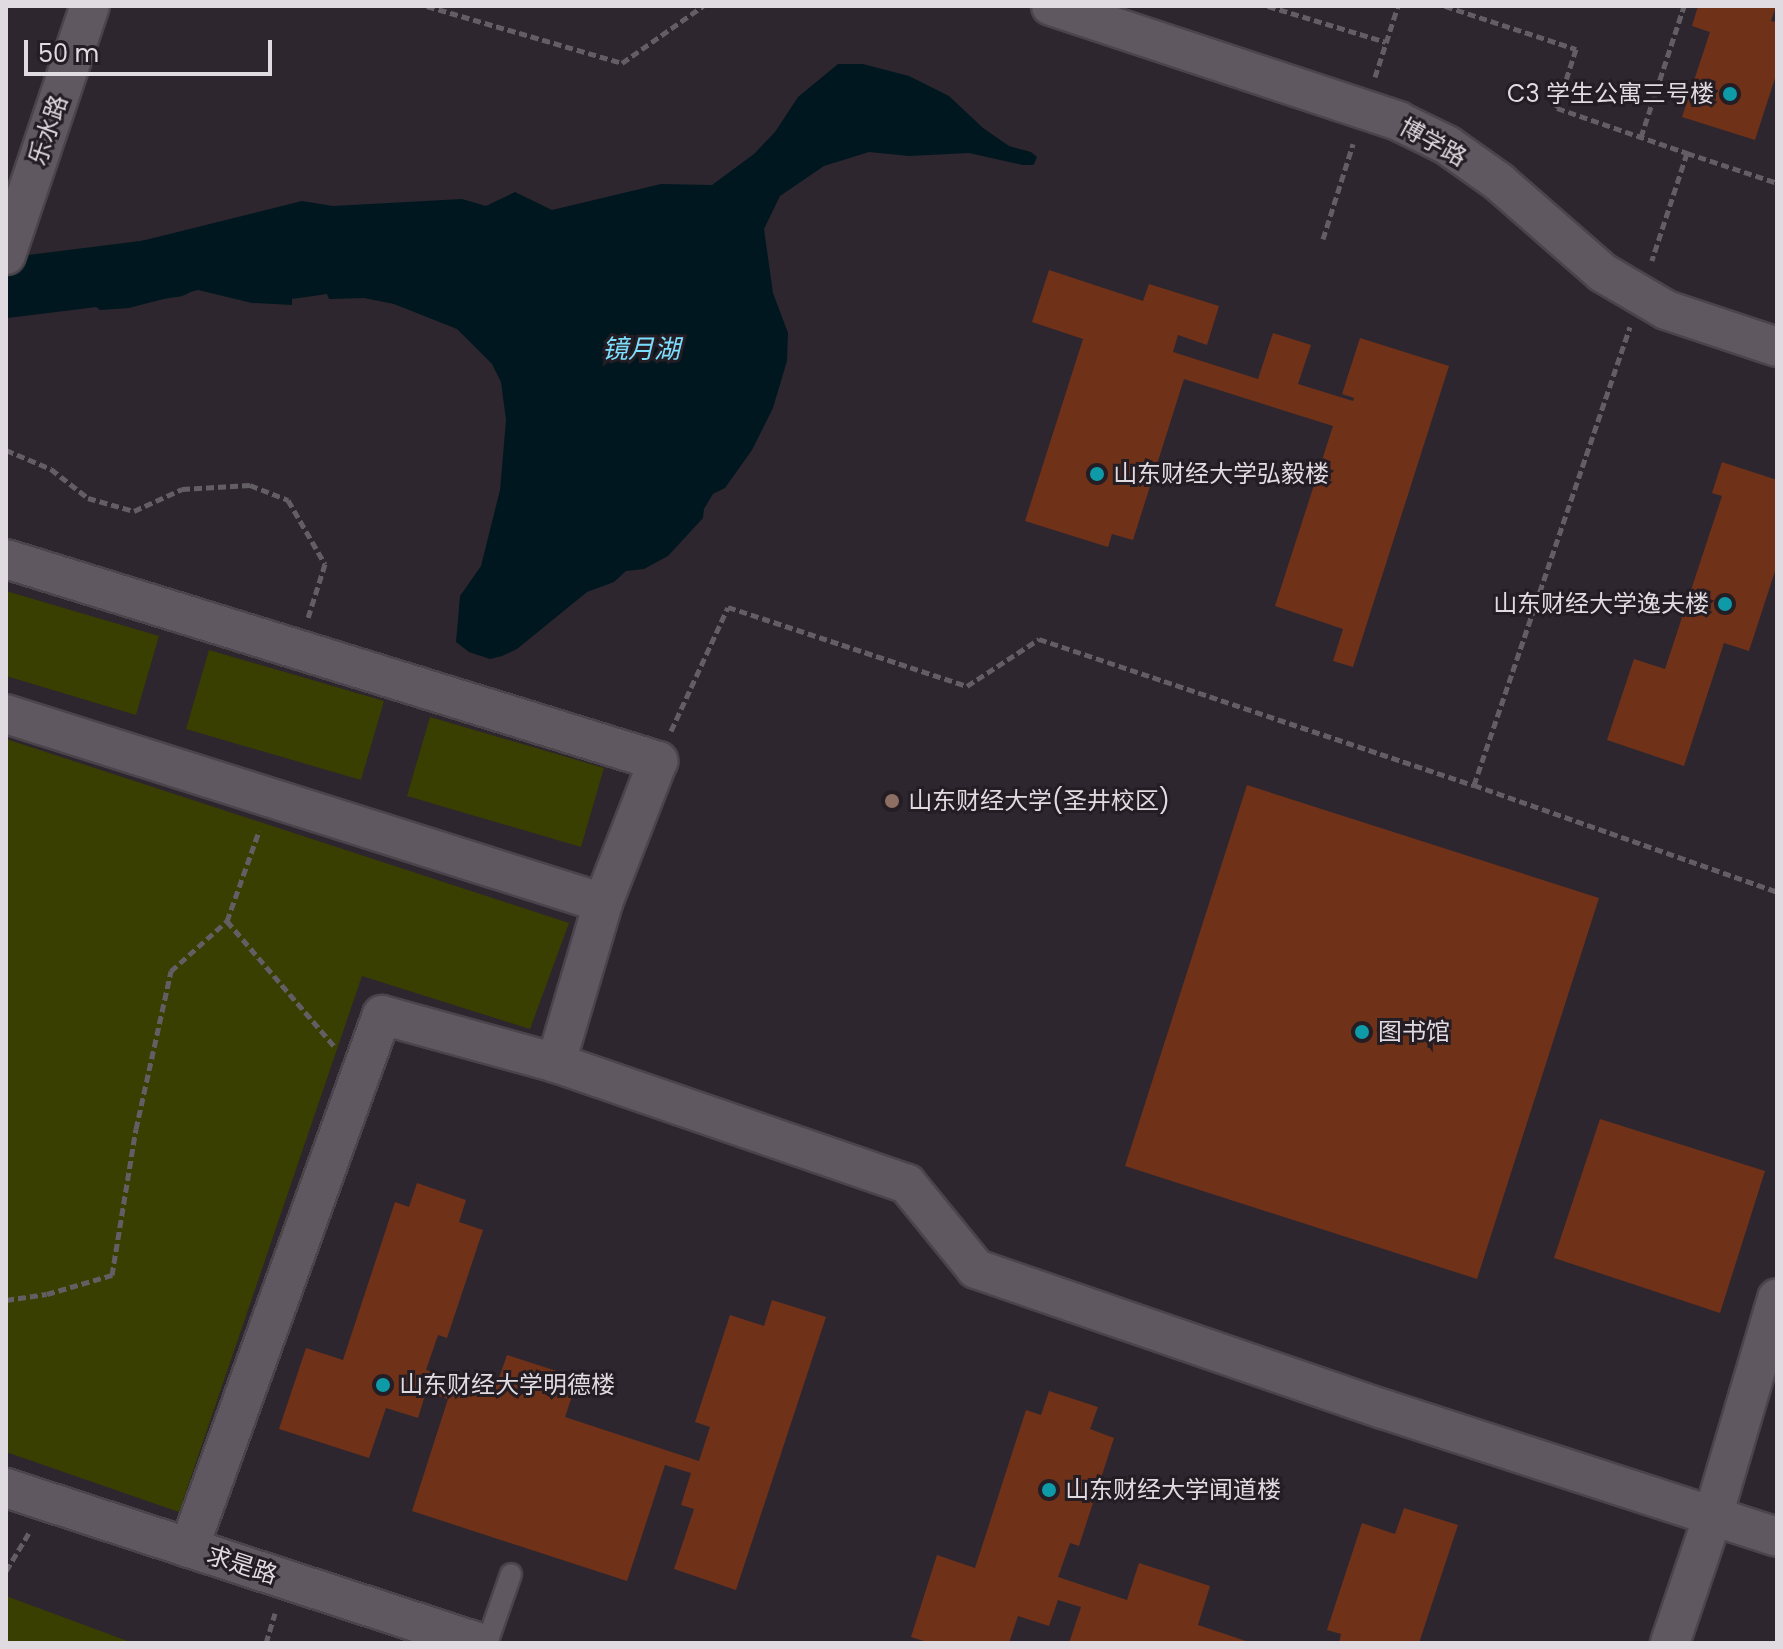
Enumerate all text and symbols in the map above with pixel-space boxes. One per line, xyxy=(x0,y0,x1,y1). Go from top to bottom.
scale bar xyxy=(28,24,276,74)
text: 50 m xyxy=(38,37,99,70)
place label: C3 学生公寓三号楼 xyxy=(1507,80,1714,108)
marker: C3 学生公寓三号楼 xyxy=(1721,85,1739,103)
street label: 乐水路 xyxy=(23,91,73,169)
street label: 博学路 xyxy=(1395,112,1471,172)
water label: 镜月湖 xyxy=(602,334,680,366)
place label: 山东财经大学弘毅楼 xyxy=(1113,460,1329,488)
marker: 山东财经大学弘毅楼 xyxy=(1088,465,1106,483)
place label: 山东财经大学逸夫楼 xyxy=(1493,590,1709,618)
marker: 山东财经大学逸夫楼 xyxy=(1716,595,1734,613)
place label: 山东财经大学(圣井校区) xyxy=(908,787,1170,815)
marker: 山东财经大学(圣井校区) xyxy=(883,792,901,810)
place label: 图书馆 xyxy=(1378,1018,1450,1046)
marker: 图书馆 xyxy=(1353,1023,1371,1041)
place label: 山东财经大学明德楼 xyxy=(399,1371,615,1399)
marker: 山东财经大学明德楼 xyxy=(374,1376,392,1394)
place label: 山东财经大学闻道楼 xyxy=(1065,1476,1281,1504)
marker: 山东财经大学闻道楼 xyxy=(1040,1481,1058,1499)
street label: 求是路 xyxy=(203,1540,281,1590)

